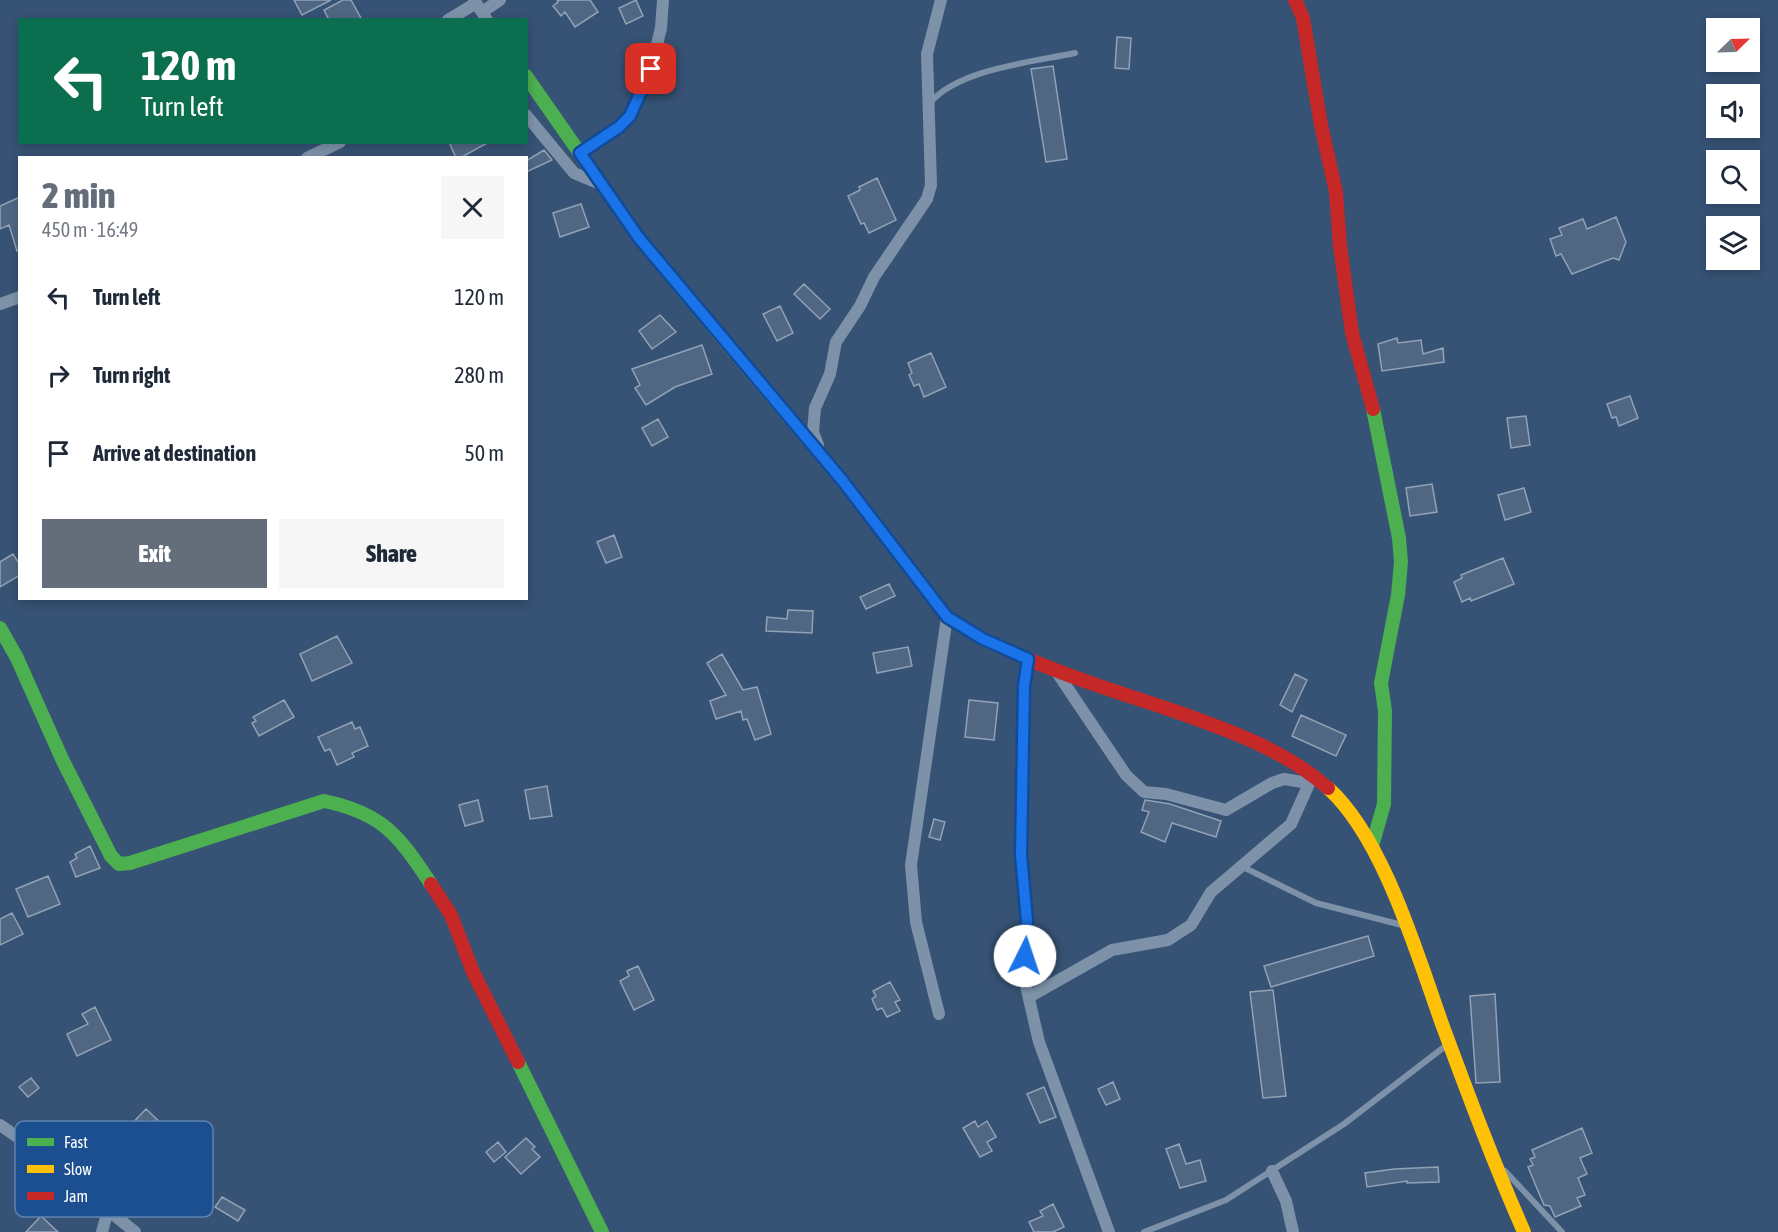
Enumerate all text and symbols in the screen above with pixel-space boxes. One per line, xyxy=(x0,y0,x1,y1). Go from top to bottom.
north arrow xyxy=(1706,18,1760,72)
map controls xyxy=(1706,18,1760,270)
text: 120 m xyxy=(141,41,236,89)
icon: left xyxy=(42,42,120,120)
pin xyxy=(625,43,676,94)
icon: arrive xyxy=(634,52,667,85)
button: sound xyxy=(1706,84,1760,138)
text: Turn left xyxy=(141,91,224,122)
button: search xyxy=(1706,150,1760,204)
text: 2 min xyxy=(42,174,116,216)
button: close xyxy=(441,176,504,239)
button: layers xyxy=(1706,216,1760,270)
text: 450 m · 16:49 xyxy=(42,218,138,241)
icon: left xyxy=(42,281,75,314)
text: Turn left xyxy=(93,284,160,310)
text: 120 m xyxy=(454,284,504,310)
icon: right xyxy=(42,359,75,392)
text: Turn right xyxy=(93,362,170,388)
text: 280 m xyxy=(454,362,504,388)
icon: arrive xyxy=(42,437,75,470)
text: Arrive at destination xyxy=(93,440,256,466)
text: 50 m xyxy=(464,440,504,466)
button: Exit xyxy=(42,519,267,588)
button: Share xyxy=(279,519,504,588)
position arrow xyxy=(993,924,1057,988)
legend xyxy=(15,1121,213,1217)
text: Fast xyxy=(64,1133,88,1151)
text: Slow xyxy=(64,1160,92,1178)
text: Jam xyxy=(64,1187,88,1205)

